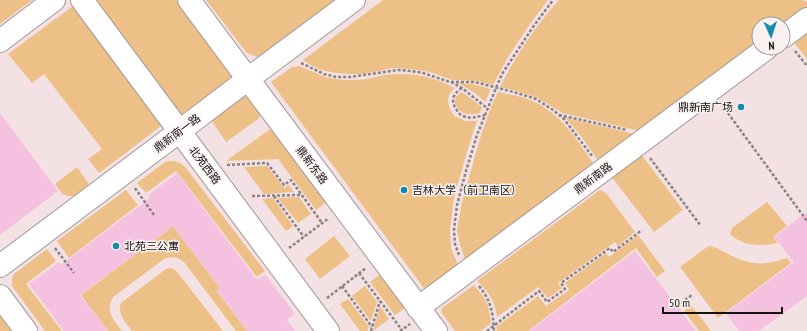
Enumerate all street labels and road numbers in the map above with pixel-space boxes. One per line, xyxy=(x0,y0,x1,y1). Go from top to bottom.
street label: 鼎新南一路 xyxy=(151,111,203,155)
street label: 北苑西路 xyxy=(186,143,224,187)
street label: 鼎新东路 xyxy=(293,143,331,187)
street label: 鼎新南路 xyxy=(571,159,615,197)

